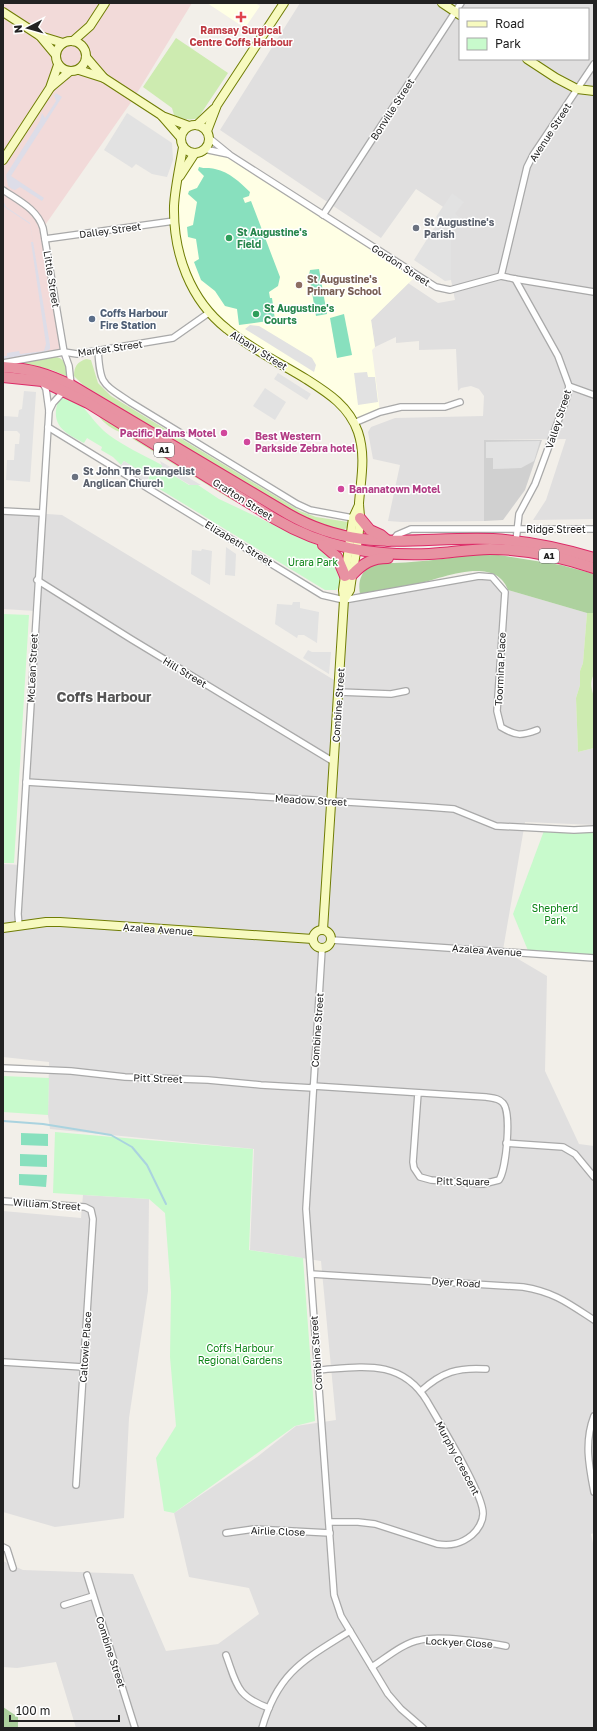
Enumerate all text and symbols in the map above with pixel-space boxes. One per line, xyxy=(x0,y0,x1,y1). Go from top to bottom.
north arrow xyxy=(8,8,48,48)
legend xyxy=(459,8,589,60)
marker: Ramsay Surgical Centre Coffs Harbour xyxy=(235,11,247,23)
text: Road xyxy=(495,16,524,31)
text: N xyxy=(11,24,24,34)
place label: Ramsay Surgical Centre Coffs Harbour xyxy=(189,24,293,48)
text: Park xyxy=(495,36,521,51)
street label: Bonville Street xyxy=(368,76,416,142)
street label: Avenue Street xyxy=(527,100,573,164)
place label: St Augustine's Parish xyxy=(424,216,495,240)
street label: Dalley Street xyxy=(78,220,142,240)
marker: St Augustine's Parish xyxy=(411,223,421,233)
place label: St Augustine's Field xyxy=(237,226,308,250)
marker: St Augustine's Field xyxy=(224,233,234,243)
street label: Gordon Street xyxy=(370,242,432,288)
street label: Little Street xyxy=(42,250,62,308)
place label: St Augustine's Primary School xyxy=(307,273,382,297)
marker: St Augustine's Primary School xyxy=(294,280,304,290)
place label: St Augustine's Courts xyxy=(264,302,335,326)
place label: Coffs Harbour Fire Station xyxy=(100,307,168,331)
marker: St Augustine's Courts xyxy=(251,309,261,319)
marker: Coffs Harbour Fire Station xyxy=(87,314,97,324)
street label: Albany Street xyxy=(228,328,290,372)
street label: Market Street xyxy=(77,338,143,358)
street label: Valley Street xyxy=(543,388,573,450)
place label: Pacific Palms Motel xyxy=(120,427,217,439)
marker: Pacific Palms Motel xyxy=(219,428,229,438)
place label: Best Western Parkside Zebra hotel xyxy=(255,430,356,454)
marker: Best Western Parkside Zebra hotel xyxy=(242,437,252,447)
road number: A1 xyxy=(154,443,174,457)
place label: St John The Evangelist Anglican Church xyxy=(83,465,195,489)
marker: St John The Evangelist Anglican Church xyxy=(70,472,80,482)
street label: Grafton Street xyxy=(211,476,275,522)
place label: Bananatown Motel xyxy=(349,483,441,495)
marker: Bananatown Motel xyxy=(336,484,346,494)
street label: Elizabeth Street xyxy=(203,518,275,568)
street label: Ridge Street xyxy=(526,523,586,535)
road number: A1 xyxy=(539,549,559,563)
park label: Urara Park xyxy=(288,556,339,568)
street label: Toormina Place xyxy=(492,632,508,706)
street label: McLean Street xyxy=(24,633,40,703)
street label: Hill Street xyxy=(161,654,209,690)
street label: Combine Street xyxy=(329,667,347,743)
district label: Coffs Harbour xyxy=(56,688,152,705)
street label: Meadow Street xyxy=(275,792,347,808)
park label: Shepherd Park xyxy=(532,902,578,926)
street label: Azalea Avenue xyxy=(123,921,193,937)
street label: Azalea Avenue xyxy=(452,942,522,958)
street label: Combine Street xyxy=(308,992,326,1068)
street label: Pitt Street xyxy=(133,1071,183,1085)
street label: Pitt Square xyxy=(436,1175,490,1187)
street label: William Street xyxy=(13,1196,81,1212)
street label: Dyer Road xyxy=(431,1274,481,1290)
street label: Caltowie Place xyxy=(77,1311,93,1383)
street label: Combine Street xyxy=(307,1315,325,1391)
park label: Coffs Harbour Regional Gardens xyxy=(198,1342,282,1366)
street label: Murphy Crescent xyxy=(434,1419,482,1497)
street label: Airlie Close xyxy=(251,1524,306,1538)
street label: Combine Street xyxy=(94,1615,128,1689)
street label: Lockyer Close xyxy=(425,1634,493,1650)
scale bar xyxy=(10,1697,119,1723)
text: 100 m xyxy=(16,1703,50,1718)

